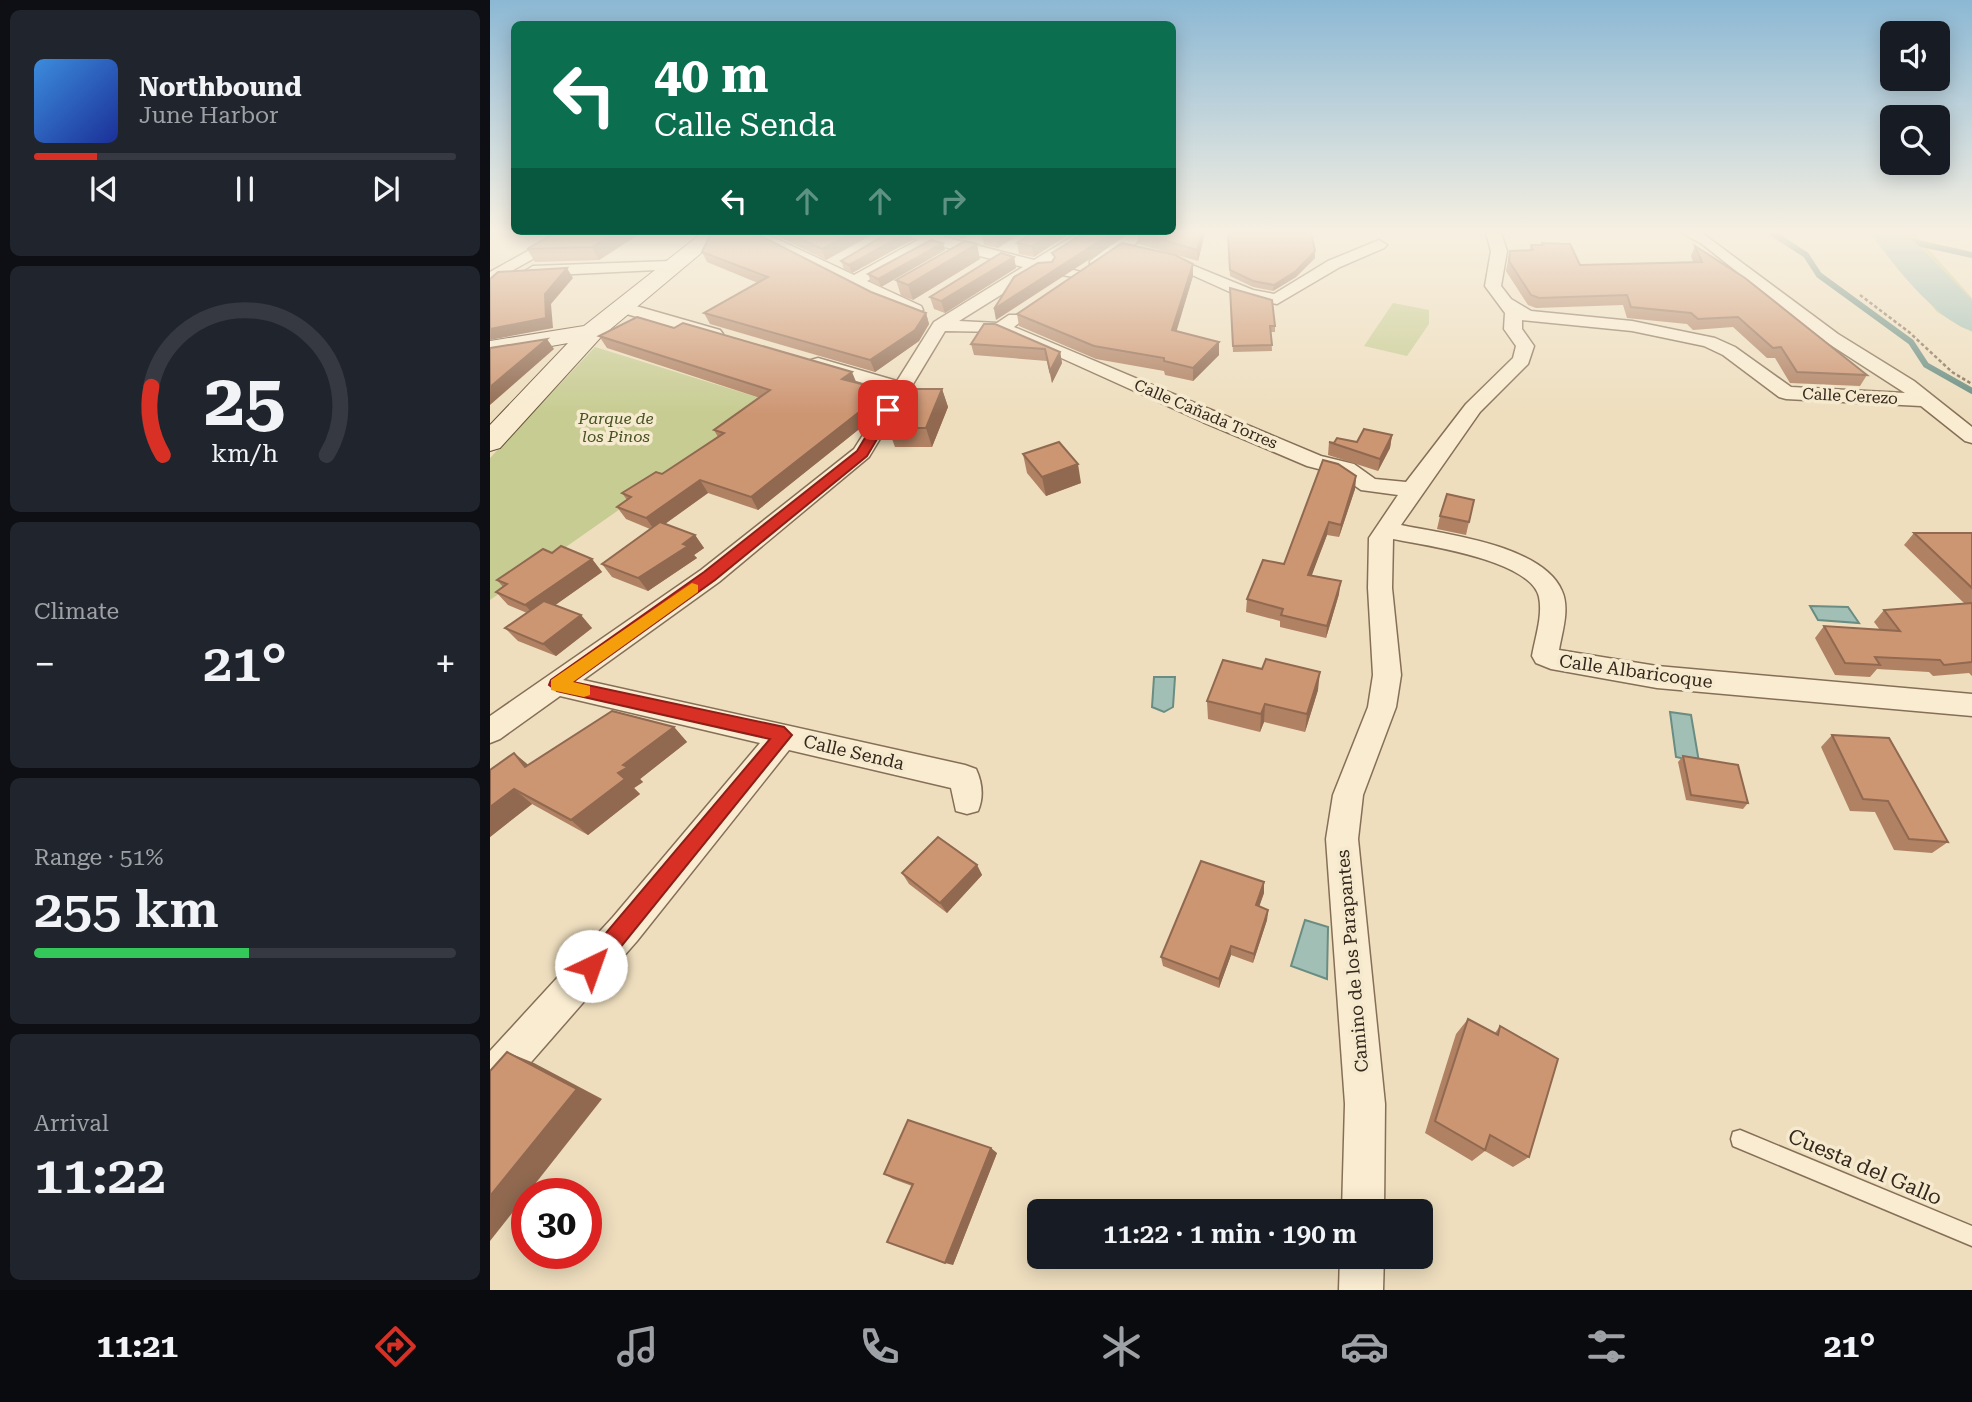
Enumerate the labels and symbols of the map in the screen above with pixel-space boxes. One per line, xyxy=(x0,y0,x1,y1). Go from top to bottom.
street label: Calle Cañada Torres xyxy=(1132,375,1281,453)
pin xyxy=(858,380,918,440)
street label: Calle Cerezo xyxy=(1802,384,1898,408)
park label: Parque de los Pinos xyxy=(577,409,654,446)
street label: Calle Albaricoque xyxy=(1558,650,1714,692)
street label: Calle Senda xyxy=(802,730,907,774)
street label: Camino de los Parapantes xyxy=(1332,849,1372,1073)
position arrow xyxy=(554,929,628,1003)
street label: Cuesta del Gallo xyxy=(1785,1124,1945,1210)
speed limit sign: 30 xyxy=(511,1178,602,1269)

